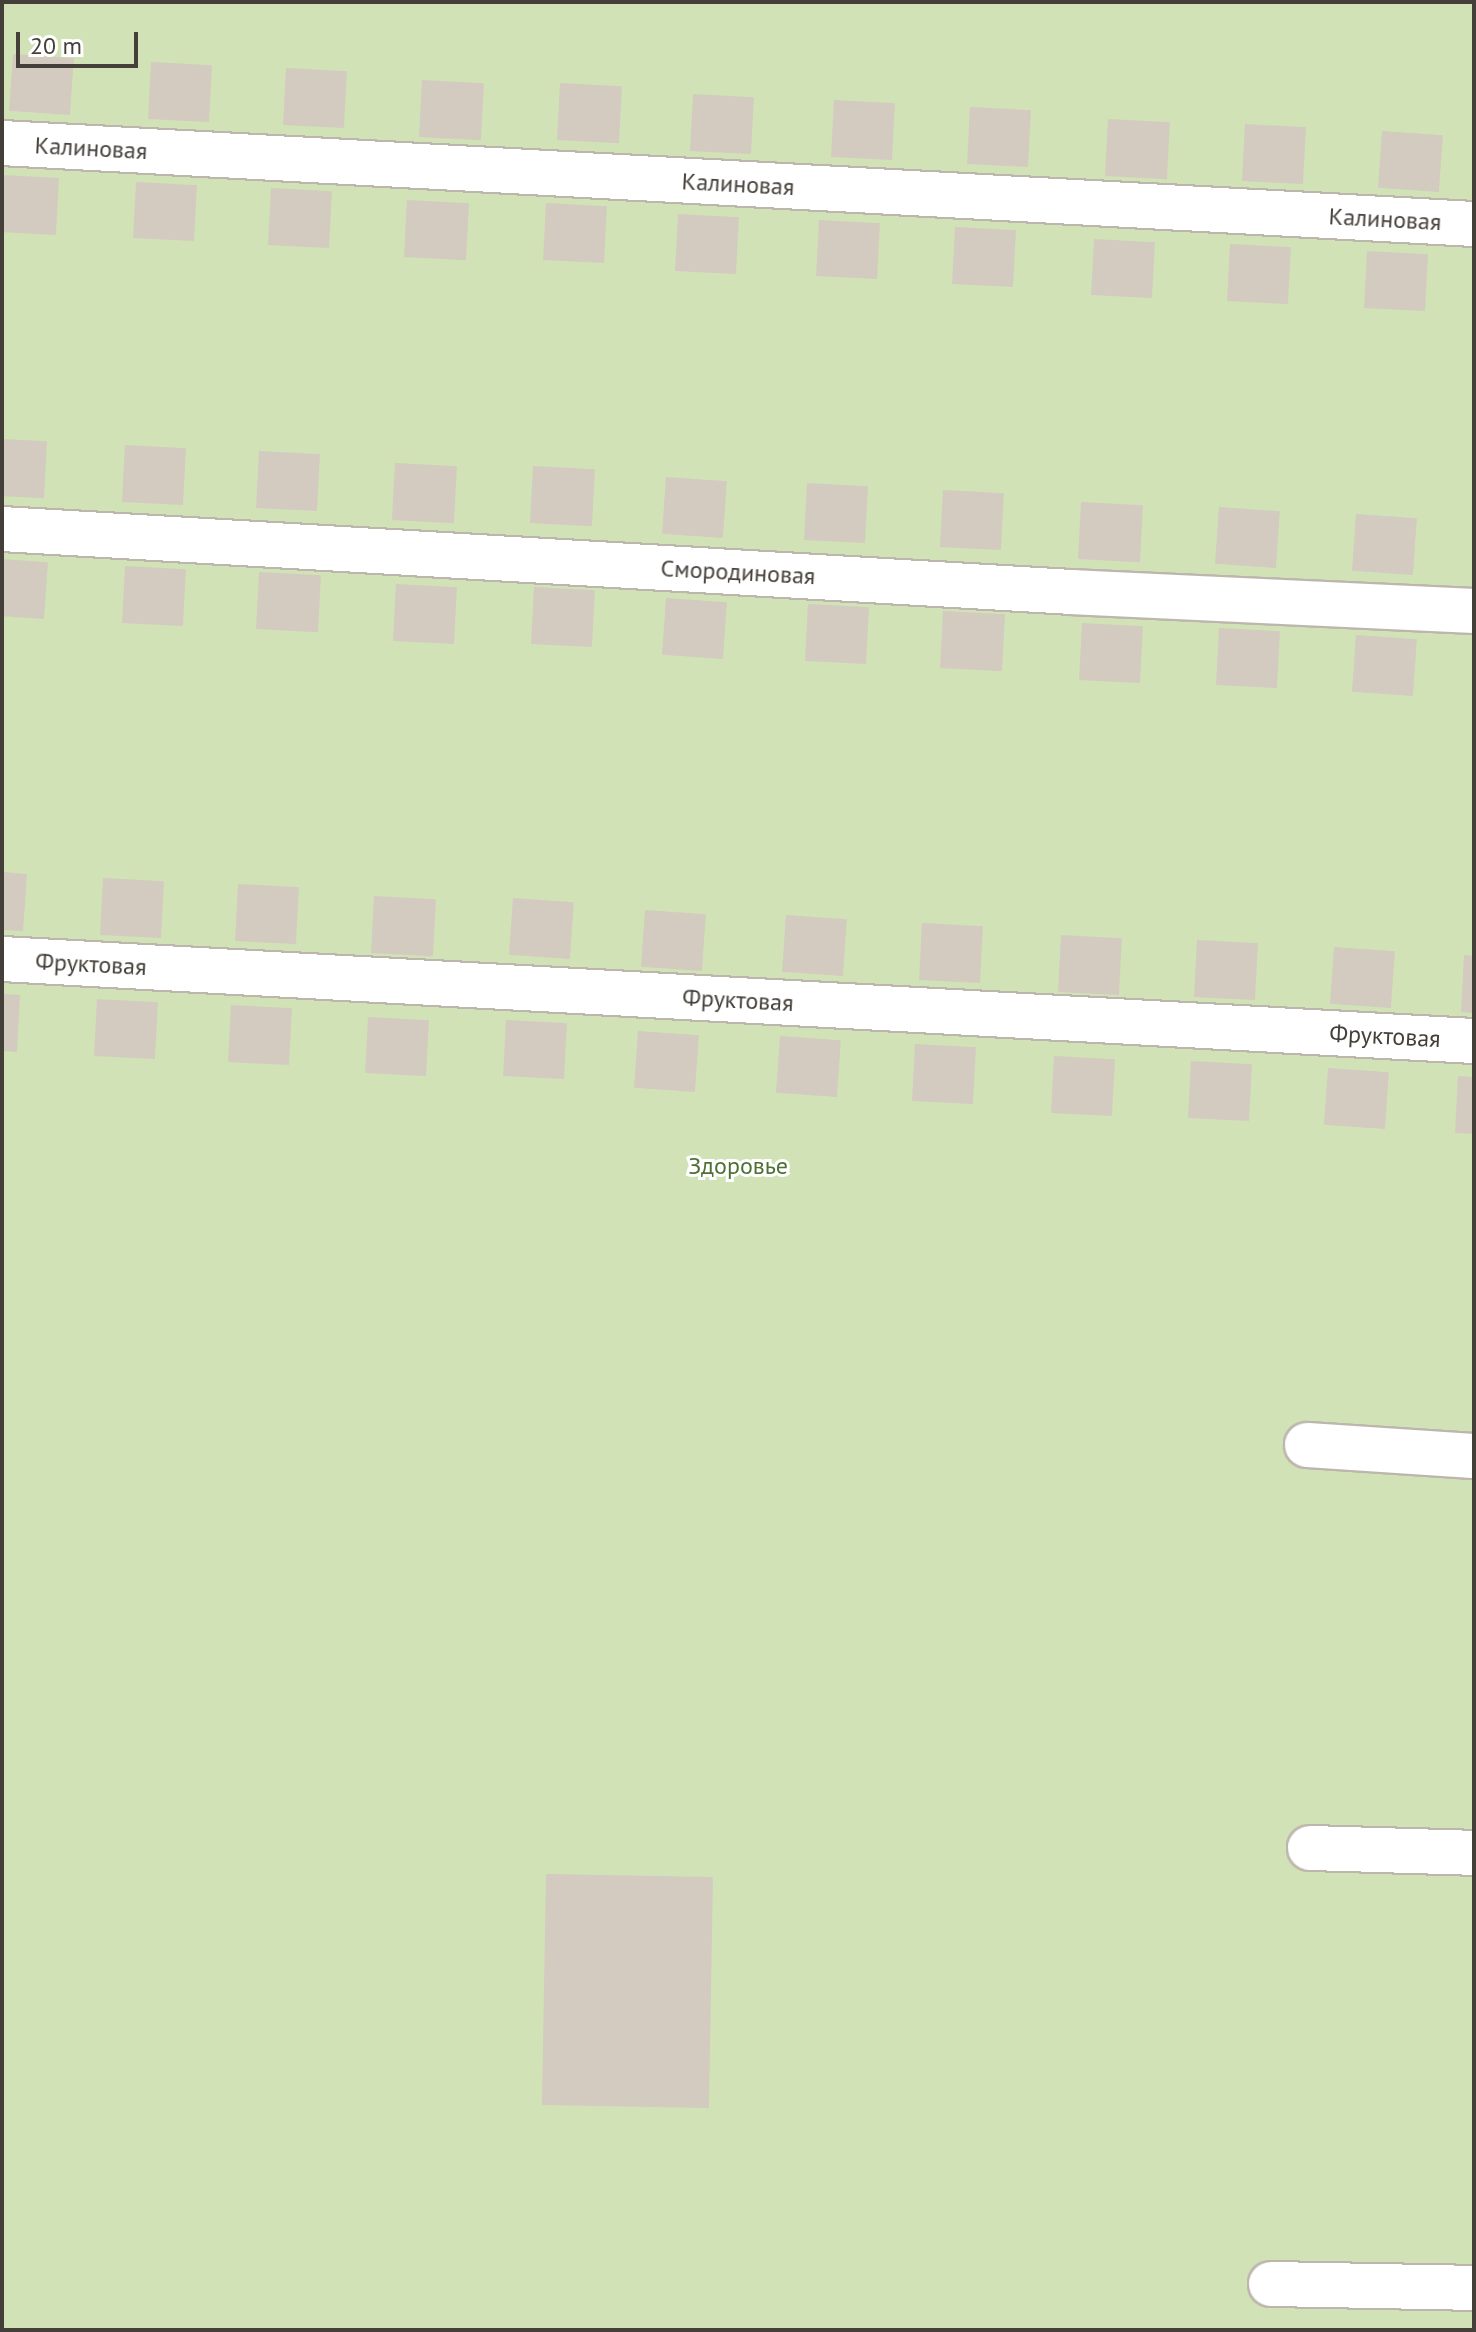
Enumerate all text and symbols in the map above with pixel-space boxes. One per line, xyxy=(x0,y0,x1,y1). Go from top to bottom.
scale bar xyxy=(20,16,142,66)
text: 20 m xyxy=(30,30,82,61)
street label: Калиновая xyxy=(34,131,148,165)
street label: Калиновая xyxy=(681,167,795,201)
street label: Калиновая xyxy=(1328,202,1442,236)
street label: Смородиновая xyxy=(660,554,816,590)
street label: Фруктовая xyxy=(35,947,147,981)
street label: Фруктовая xyxy=(682,983,794,1017)
street label: Фруктовая xyxy=(1329,1019,1441,1053)
park label: Здоровье xyxy=(688,1152,788,1180)

